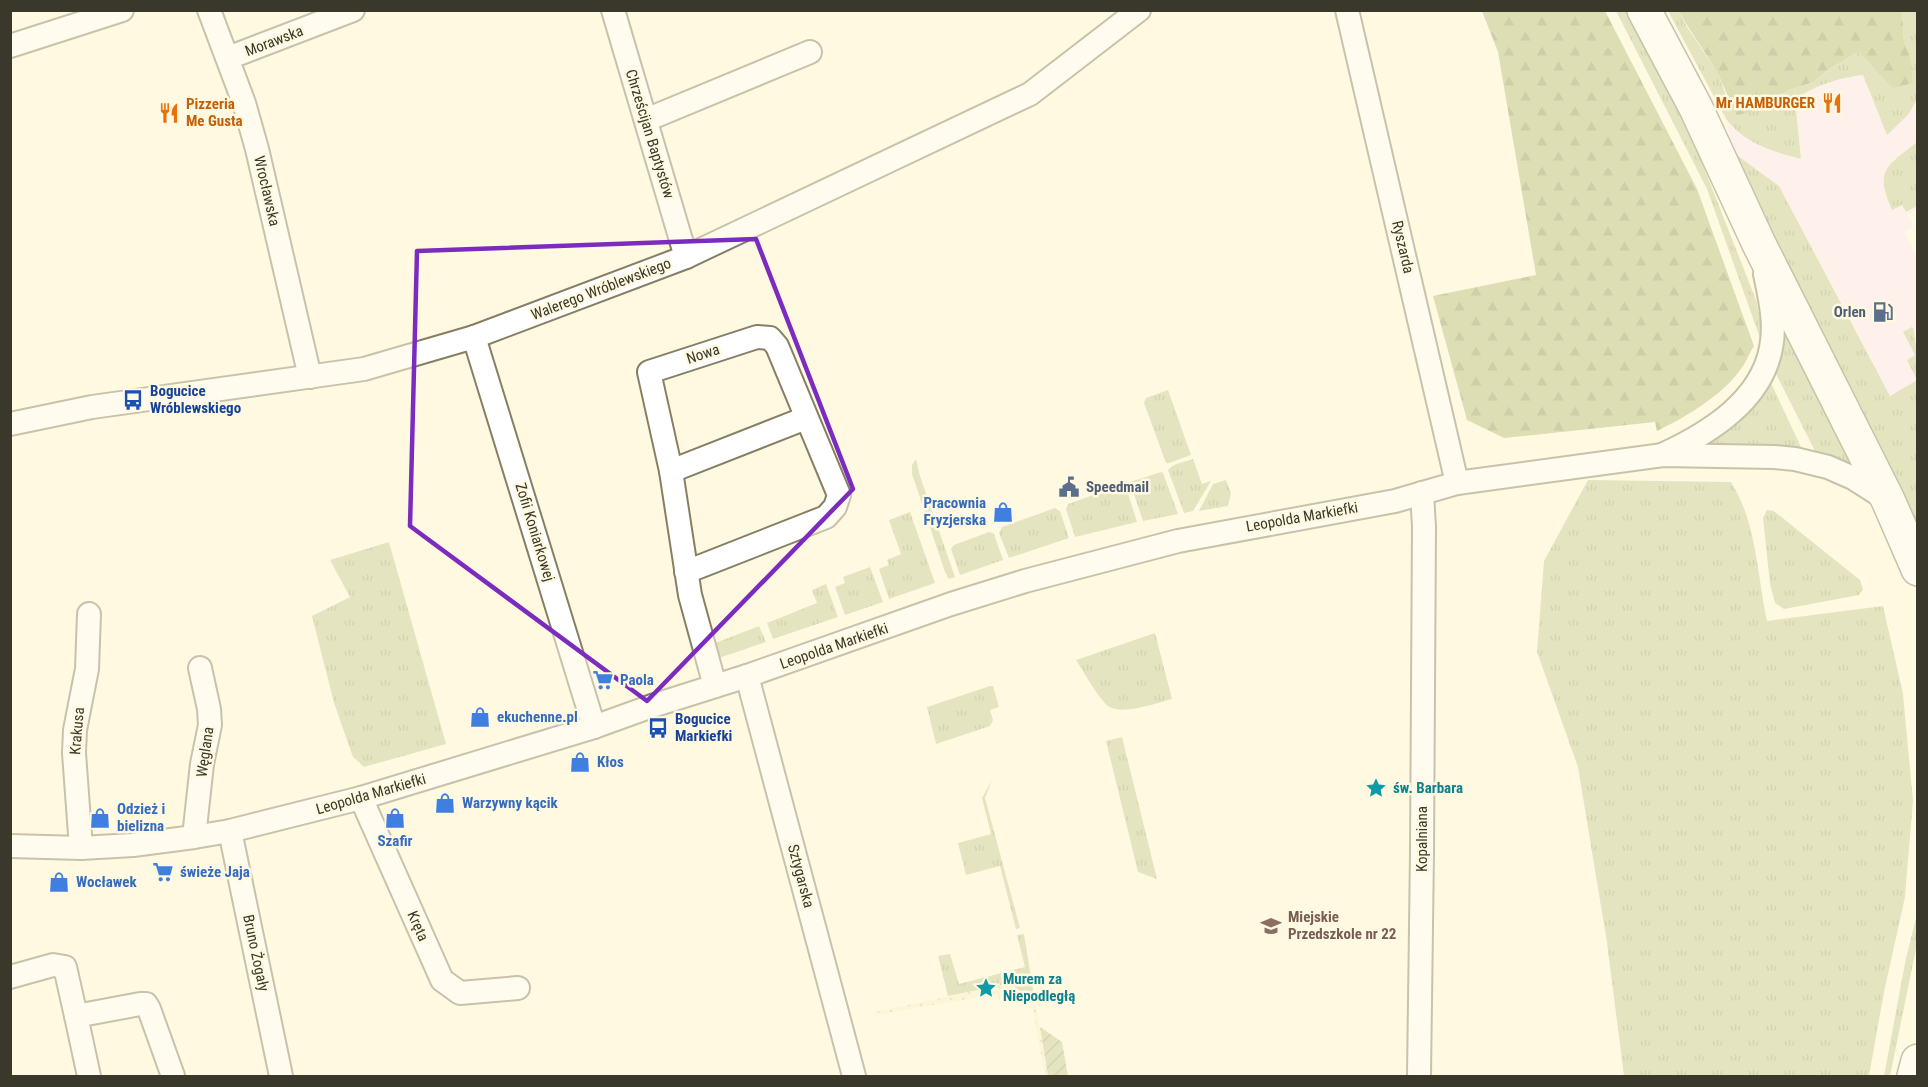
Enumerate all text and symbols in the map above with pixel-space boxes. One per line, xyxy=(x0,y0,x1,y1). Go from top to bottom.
street label: Morawska xyxy=(242,22,306,60)
street label: Chrześcijan Baptystów xyxy=(622,67,678,201)
restaurant icon: Mr HAMBURGER xyxy=(1820,91,1844,115)
place label: Mr HAMBURGER xyxy=(1716,94,1815,112)
place label: Pizzeria Me Gusta xyxy=(186,95,243,130)
restaurant icon: Pizzeria Me Gusta xyxy=(157,101,181,125)
street label: Wrocławska xyxy=(250,154,284,228)
street label: Ryszarda xyxy=(1388,219,1418,275)
street label: Walerego Wróblewskiego xyxy=(528,254,674,324)
fuel station icon: Orlen xyxy=(1871,300,1895,324)
place label: Orlen xyxy=(1834,303,1866,321)
street label: Nowa xyxy=(684,340,722,368)
place label: Bogucice Wróblewskiego xyxy=(150,382,241,417)
bus stop icon: Bogucice Wróblewskiego xyxy=(121,388,145,412)
public building icon: Speedmail xyxy=(1057,475,1081,499)
place label: Speedmail xyxy=(1086,478,1149,496)
street label: Zofii Koniarkowej xyxy=(512,481,558,583)
place label: Pracownia Fryzjerska xyxy=(924,494,986,529)
street label: Leopolda Markiefki xyxy=(1245,498,1359,536)
shop icon: Pracownia Fryzjerska xyxy=(991,500,1015,524)
street label: Leopolda Markiefki xyxy=(777,619,891,673)
supermarket icon: Paola xyxy=(591,668,615,692)
place label: Paola xyxy=(620,671,654,689)
shop icon: ekuchenne.pl xyxy=(468,705,492,729)
street label: Krakusa xyxy=(66,706,88,756)
place label: ekuchenne.pl xyxy=(497,708,578,726)
place label: Bogucice Markiefki xyxy=(675,710,732,745)
bus stop icon: Bogucice Markiefki xyxy=(646,716,670,740)
street label: Węglana xyxy=(193,726,217,778)
shop icon: Kłos xyxy=(568,750,592,774)
place label: Kłos xyxy=(597,753,624,771)
street label: Leopolda Markiefki xyxy=(314,770,428,818)
place icon: św. Barbara xyxy=(1364,776,1388,800)
place label: św. Barbara xyxy=(1393,779,1463,797)
shop icon: Warzywny kącik xyxy=(433,791,457,815)
place label: Warzywny kącik xyxy=(462,794,558,812)
place label: Odzież i bielizna xyxy=(117,800,165,835)
shop icon: Odzież i bielizna xyxy=(88,806,112,830)
shop icon: Szafir xyxy=(383,806,407,830)
street label: Kopalniana xyxy=(1413,806,1431,872)
place label: Szafir xyxy=(377,832,413,850)
street label: Sztygarska xyxy=(784,842,818,910)
supermarket icon: świeże Jaja xyxy=(151,860,175,884)
place label: świeże Jaja xyxy=(180,863,250,881)
shop icon: Wocławek xyxy=(47,870,71,894)
place label: Wocławek xyxy=(76,873,137,891)
street label: Kręta xyxy=(403,908,433,944)
place label: Miejskie Przedszkole nr 22 xyxy=(1288,908,1396,943)
street label: Bruno Żogały xyxy=(239,913,273,993)
school or university icon: Miejskie Przedszkole nr 22 xyxy=(1259,914,1283,938)
place label: Murem za Niepodległą xyxy=(1003,970,1075,1005)
place icon: Murem za Niepodległą xyxy=(974,976,998,1000)

